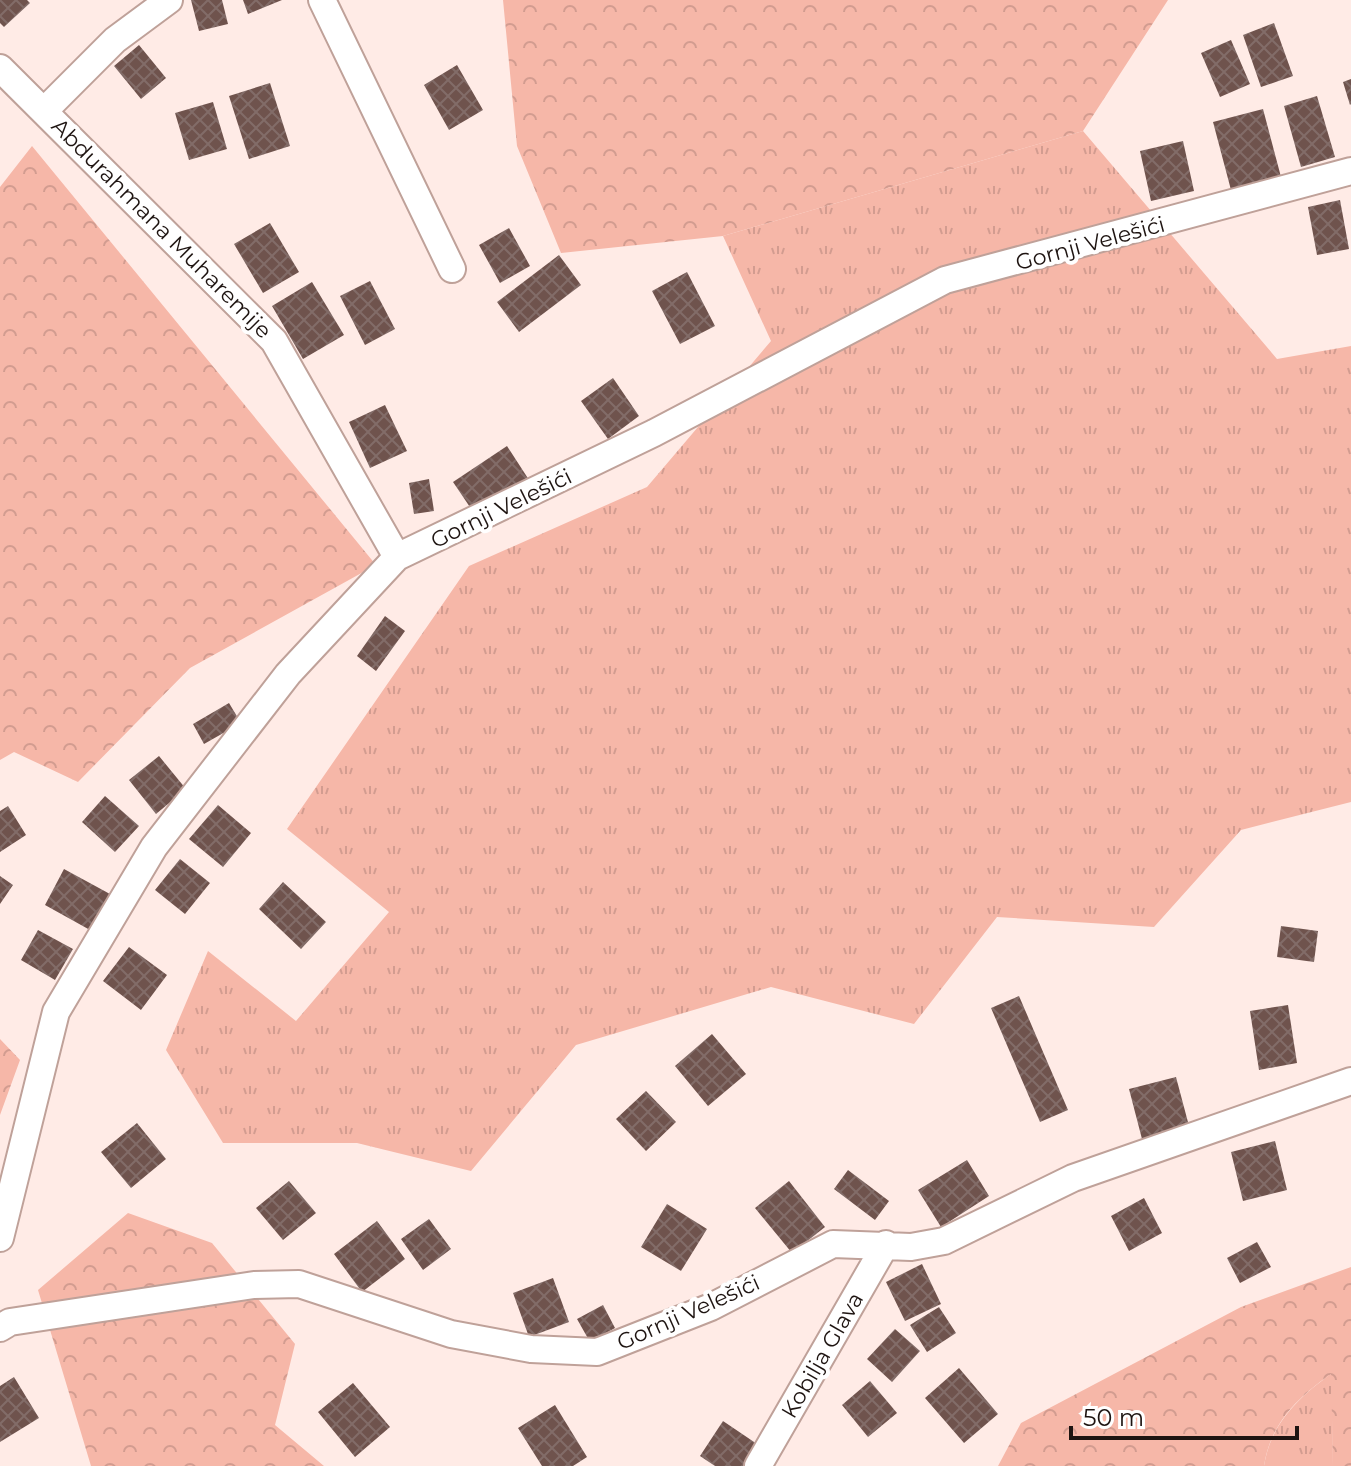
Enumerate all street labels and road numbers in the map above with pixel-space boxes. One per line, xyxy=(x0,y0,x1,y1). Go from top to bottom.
street label: Abdurahmana Muharemije xyxy=(46,113,277,344)
street label: Gornji Velešići xyxy=(1013,211,1168,276)
street label: Gornji Velešići xyxy=(426,463,576,554)
street label: Gornji Velešići xyxy=(613,1269,764,1356)
street label: Kobilja Glava xyxy=(776,1288,869,1423)

